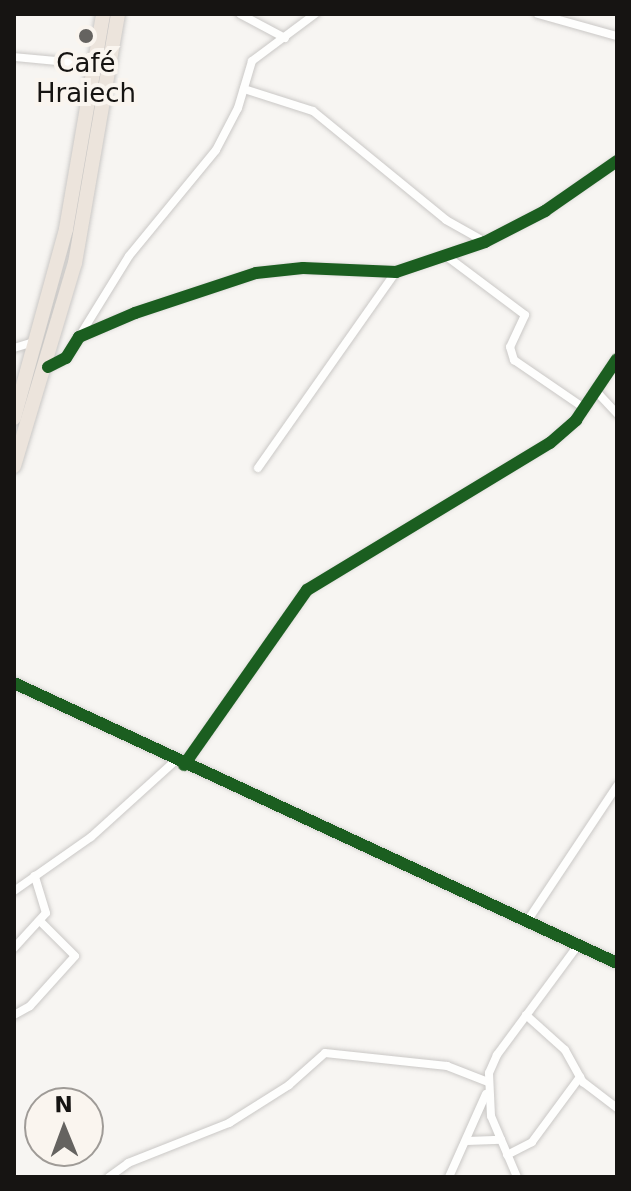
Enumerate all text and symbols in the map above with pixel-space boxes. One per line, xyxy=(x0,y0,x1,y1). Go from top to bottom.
marker: Café Hraiech xyxy=(77,27,95,45)
place label: Café Hraiech xyxy=(36,48,136,110)
north arrow xyxy=(24,1087,104,1167)
text: N xyxy=(54,1092,73,1117)

